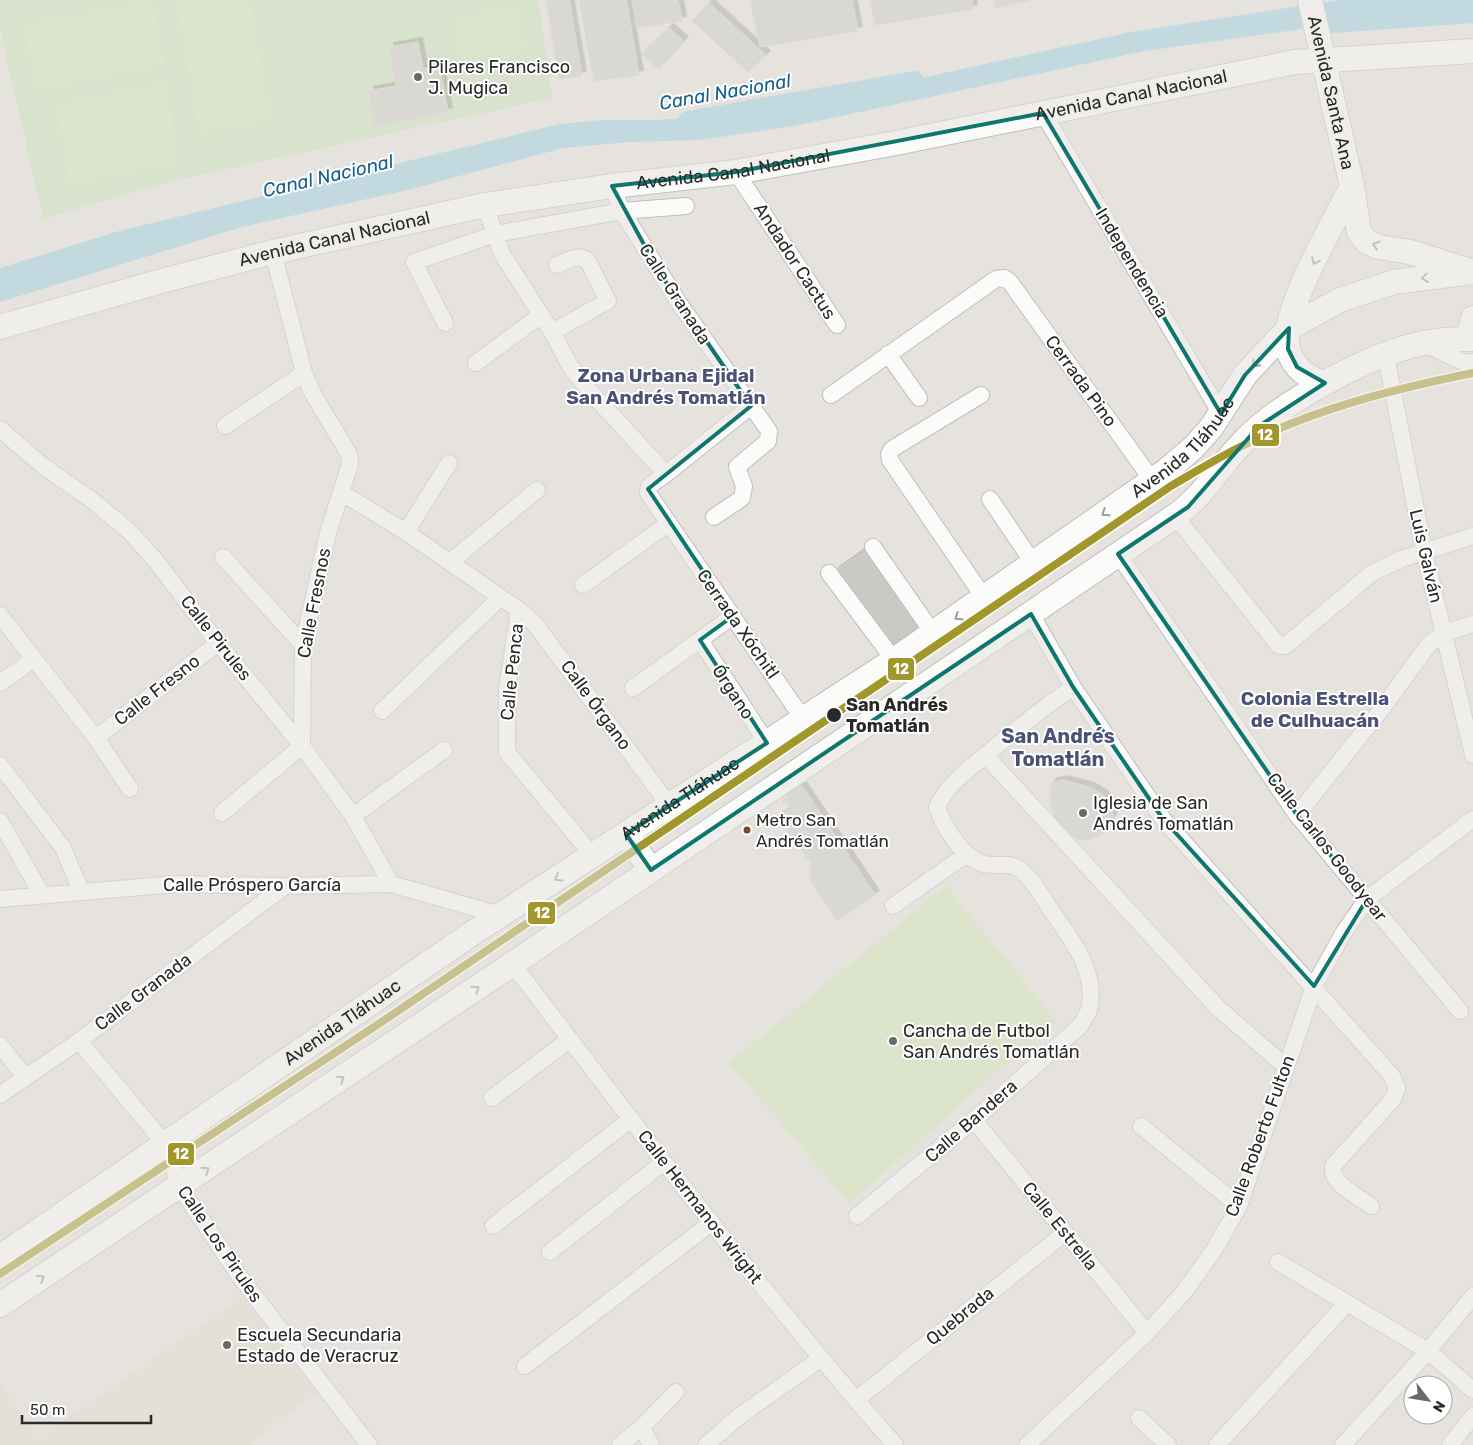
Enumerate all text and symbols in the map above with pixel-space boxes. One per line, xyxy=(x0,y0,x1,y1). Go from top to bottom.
street label: Avenida Santa Ana xyxy=(1303,13,1359,172)
place label: Pilares Francisco J. Mugica xyxy=(428,56,570,99)
street label: Avenida Canal Nacional xyxy=(1033,65,1229,126)
water label: Canal Nacional xyxy=(657,69,793,115)
marker: Pilares Francisco J. Mugica xyxy=(412,71,424,83)
street label: Avenida Canal Nacional xyxy=(635,144,832,194)
water label: Canal Nacional xyxy=(260,150,396,202)
street label: Andador Cactus xyxy=(749,199,841,323)
street label: Independencia xyxy=(1091,204,1173,322)
street label: Avenida Canal Nacional xyxy=(236,206,432,271)
street label: Calle Granada xyxy=(634,240,716,348)
one-way arrow xyxy=(1372,241,1380,251)
one-way arrow xyxy=(1311,256,1321,265)
one-way arrow xyxy=(1420,272,1428,283)
street label: Cerrada Pino xyxy=(1040,331,1122,431)
one-way arrow xyxy=(1252,358,1261,367)
district label: Zona Urbana Ejidal San Andrés Tomatlán xyxy=(566,364,766,409)
street label: Avenida Tláhuac xyxy=(1127,393,1239,503)
line badge: 12 xyxy=(1251,423,1280,447)
text: 12 xyxy=(1257,427,1273,444)
one-way arrow xyxy=(1101,507,1111,516)
street label: Luis Galván xyxy=(1405,507,1447,605)
street label: Calle Fresnos xyxy=(293,546,335,660)
street label: Cerrada Xóchitl xyxy=(692,565,784,683)
street label: Calle Pirules xyxy=(176,591,256,685)
one-way arrow xyxy=(954,610,963,620)
street label: Calle Penca xyxy=(496,622,528,722)
street label: Calle Fresno xyxy=(110,650,204,730)
street label: Calle Órgano xyxy=(556,656,636,754)
line badge: 12 xyxy=(887,657,915,681)
street label: Órgano xyxy=(707,661,759,723)
text: 12 xyxy=(893,661,909,678)
district label: Colonia Estrella de Culhuacán xyxy=(1241,687,1389,732)
place label: San Andrés Tomatlán xyxy=(846,694,948,737)
marker: San Andrés Tomatlán xyxy=(825,706,843,724)
district label: San Andrés Tomatlán xyxy=(1001,724,1115,771)
street label: Avenida Tláhuac xyxy=(616,752,743,845)
street label: Calle Carlos Goodyear xyxy=(1262,768,1392,926)
place label: Iglesia de San Andrés Tomatlán xyxy=(1093,792,1234,835)
marker: Iglesia de San Andrés Tomatlán xyxy=(1077,807,1089,819)
place label: Metro San Andrés Tomatlán xyxy=(756,810,889,851)
marker: Metro San Andrés Tomatlán xyxy=(742,825,752,835)
one-way arrow xyxy=(555,872,564,881)
street label: Calle Próspero García xyxy=(163,874,341,896)
line badge: 12 xyxy=(527,901,556,925)
text: 12 xyxy=(534,905,550,922)
street label: Calle Granada xyxy=(90,948,196,1036)
street label: Avenida Tláhuac xyxy=(279,974,405,1070)
one-way arrow xyxy=(470,986,479,995)
place label: Cancha de Futbol San Andrés Tomatlán xyxy=(903,1020,1080,1063)
marker: Cancha de Futbol San Andrés Tomatlán xyxy=(887,1035,899,1047)
street label: Calle Roberto Fulton xyxy=(1221,1052,1299,1220)
street label: Calle Bandera xyxy=(920,1075,1022,1167)
one-way arrow xyxy=(335,1076,345,1085)
street label: Calle Hermanos Wright xyxy=(633,1126,767,1288)
line badge: 12 xyxy=(167,1142,195,1166)
text: 12 xyxy=(173,1146,189,1163)
one-way arrow xyxy=(200,1167,210,1176)
street label: Calle Estrella xyxy=(1018,1177,1102,1275)
street label: Calle Los Pirules xyxy=(173,1181,267,1307)
one-way arrow xyxy=(35,1275,44,1284)
street label: Quebrada xyxy=(922,1282,998,1350)
place label: Escuela Secundaria Estado de Veracruz xyxy=(237,1324,401,1367)
marker: Escuela Secundaria Estado de Veracruz xyxy=(221,1339,233,1351)
north arrow xyxy=(1403,1375,1453,1425)
scale bar xyxy=(22,1392,151,1424)
text: N xyxy=(1429,1398,1449,1415)
text: 50 m xyxy=(30,1401,65,1419)

